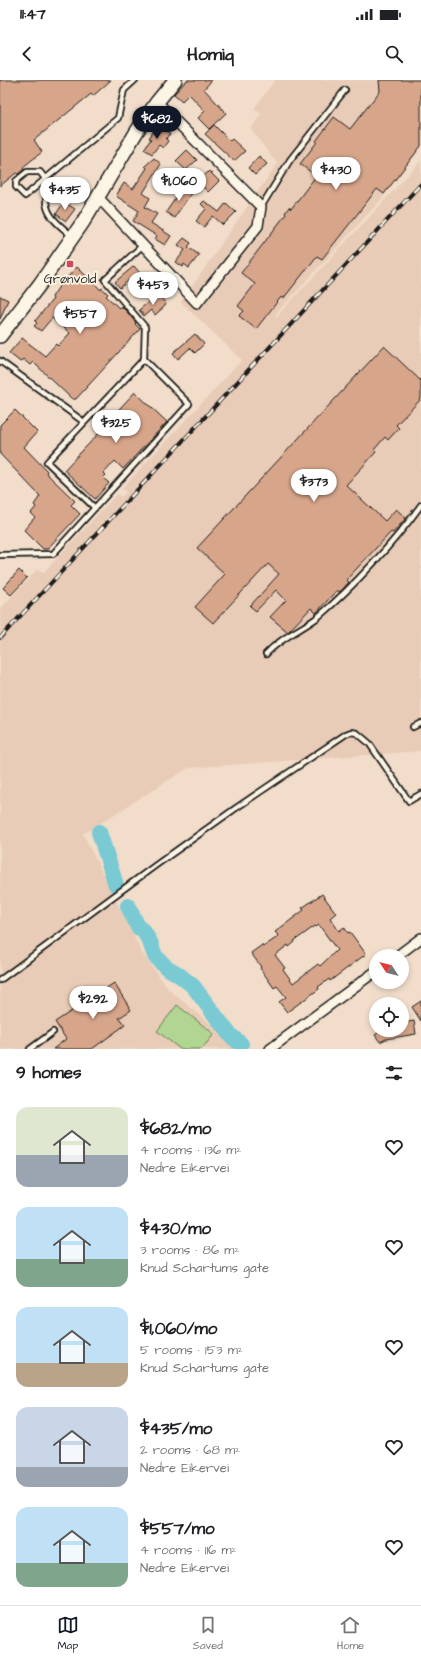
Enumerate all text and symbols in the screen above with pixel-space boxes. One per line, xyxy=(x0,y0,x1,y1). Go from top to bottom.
text: 11:47 xyxy=(20,4,46,25)
text: Homiq xyxy=(187,42,234,67)
icon: back xyxy=(16,43,38,65)
icon: search xyxy=(383,43,405,65)
pin: $682 xyxy=(133,106,181,140)
text: $682 xyxy=(141,110,173,128)
pin: $430 xyxy=(312,157,360,191)
text: $430 xyxy=(321,161,351,179)
pin: $1,060 xyxy=(146,168,212,202)
text: $1,060 xyxy=(161,172,197,190)
pin: $435 xyxy=(41,177,89,211)
text: $435 xyxy=(49,181,81,199)
marker: Grønvold xyxy=(65,259,75,269)
place label: Grønvold xyxy=(44,270,97,288)
pin: $453 xyxy=(129,272,177,306)
text: $453 xyxy=(137,276,169,294)
pin: $557 xyxy=(56,301,104,335)
text: $557 xyxy=(63,305,97,323)
pin: $325 xyxy=(92,410,140,444)
text: $325 xyxy=(101,414,131,432)
pin: $373 xyxy=(290,469,338,503)
text: $373 xyxy=(300,473,328,491)
north arrow xyxy=(369,949,409,989)
map controls xyxy=(369,949,409,1037)
pin: $292 xyxy=(69,986,117,1020)
text: $292 xyxy=(78,990,108,1008)
button: locate xyxy=(369,997,409,1037)
text: 9 homes xyxy=(16,1061,81,1085)
icon: filters xyxy=(383,1062,405,1084)
text: $682/mo xyxy=(140,1117,211,1141)
icon: home xyxy=(48,1123,96,1171)
icon: heart xyxy=(383,1136,405,1158)
text: 4 rooms · 136 m² xyxy=(140,1141,241,1159)
text: Nedre Eikervei xyxy=(140,1159,229,1177)
text: $430/mo xyxy=(140,1217,211,1241)
icon: home xyxy=(48,1223,96,1271)
icon: heart xyxy=(383,1236,405,1258)
text: 3 rooms · 86 m² xyxy=(140,1241,239,1259)
text: Knud Schartums gate xyxy=(140,1259,269,1277)
text: $1,060/mo xyxy=(140,1317,217,1341)
icon: home xyxy=(48,1323,96,1371)
icon: heart xyxy=(383,1336,405,1358)
text: 5 rooms · 153 m² xyxy=(140,1341,243,1359)
text: Knud Schartums gate xyxy=(140,1359,269,1377)
text: $435/mo xyxy=(140,1417,212,1441)
icon: home xyxy=(48,1423,96,1471)
icon: heart xyxy=(383,1436,405,1458)
text: 2 rooms · 68 m² xyxy=(140,1441,240,1459)
text: Nedre Eikervei xyxy=(140,1459,229,1477)
text: $557/mo xyxy=(140,1517,215,1541)
icon: home xyxy=(48,1523,96,1571)
icon: heart xyxy=(383,1536,405,1558)
text: 4 rooms · 116 m² xyxy=(140,1541,236,1559)
text: Nedre Eikervei xyxy=(140,1559,229,1577)
tab: Map xyxy=(57,1614,79,1653)
tab: Saved xyxy=(193,1614,223,1653)
tab: Home xyxy=(337,1614,364,1653)

